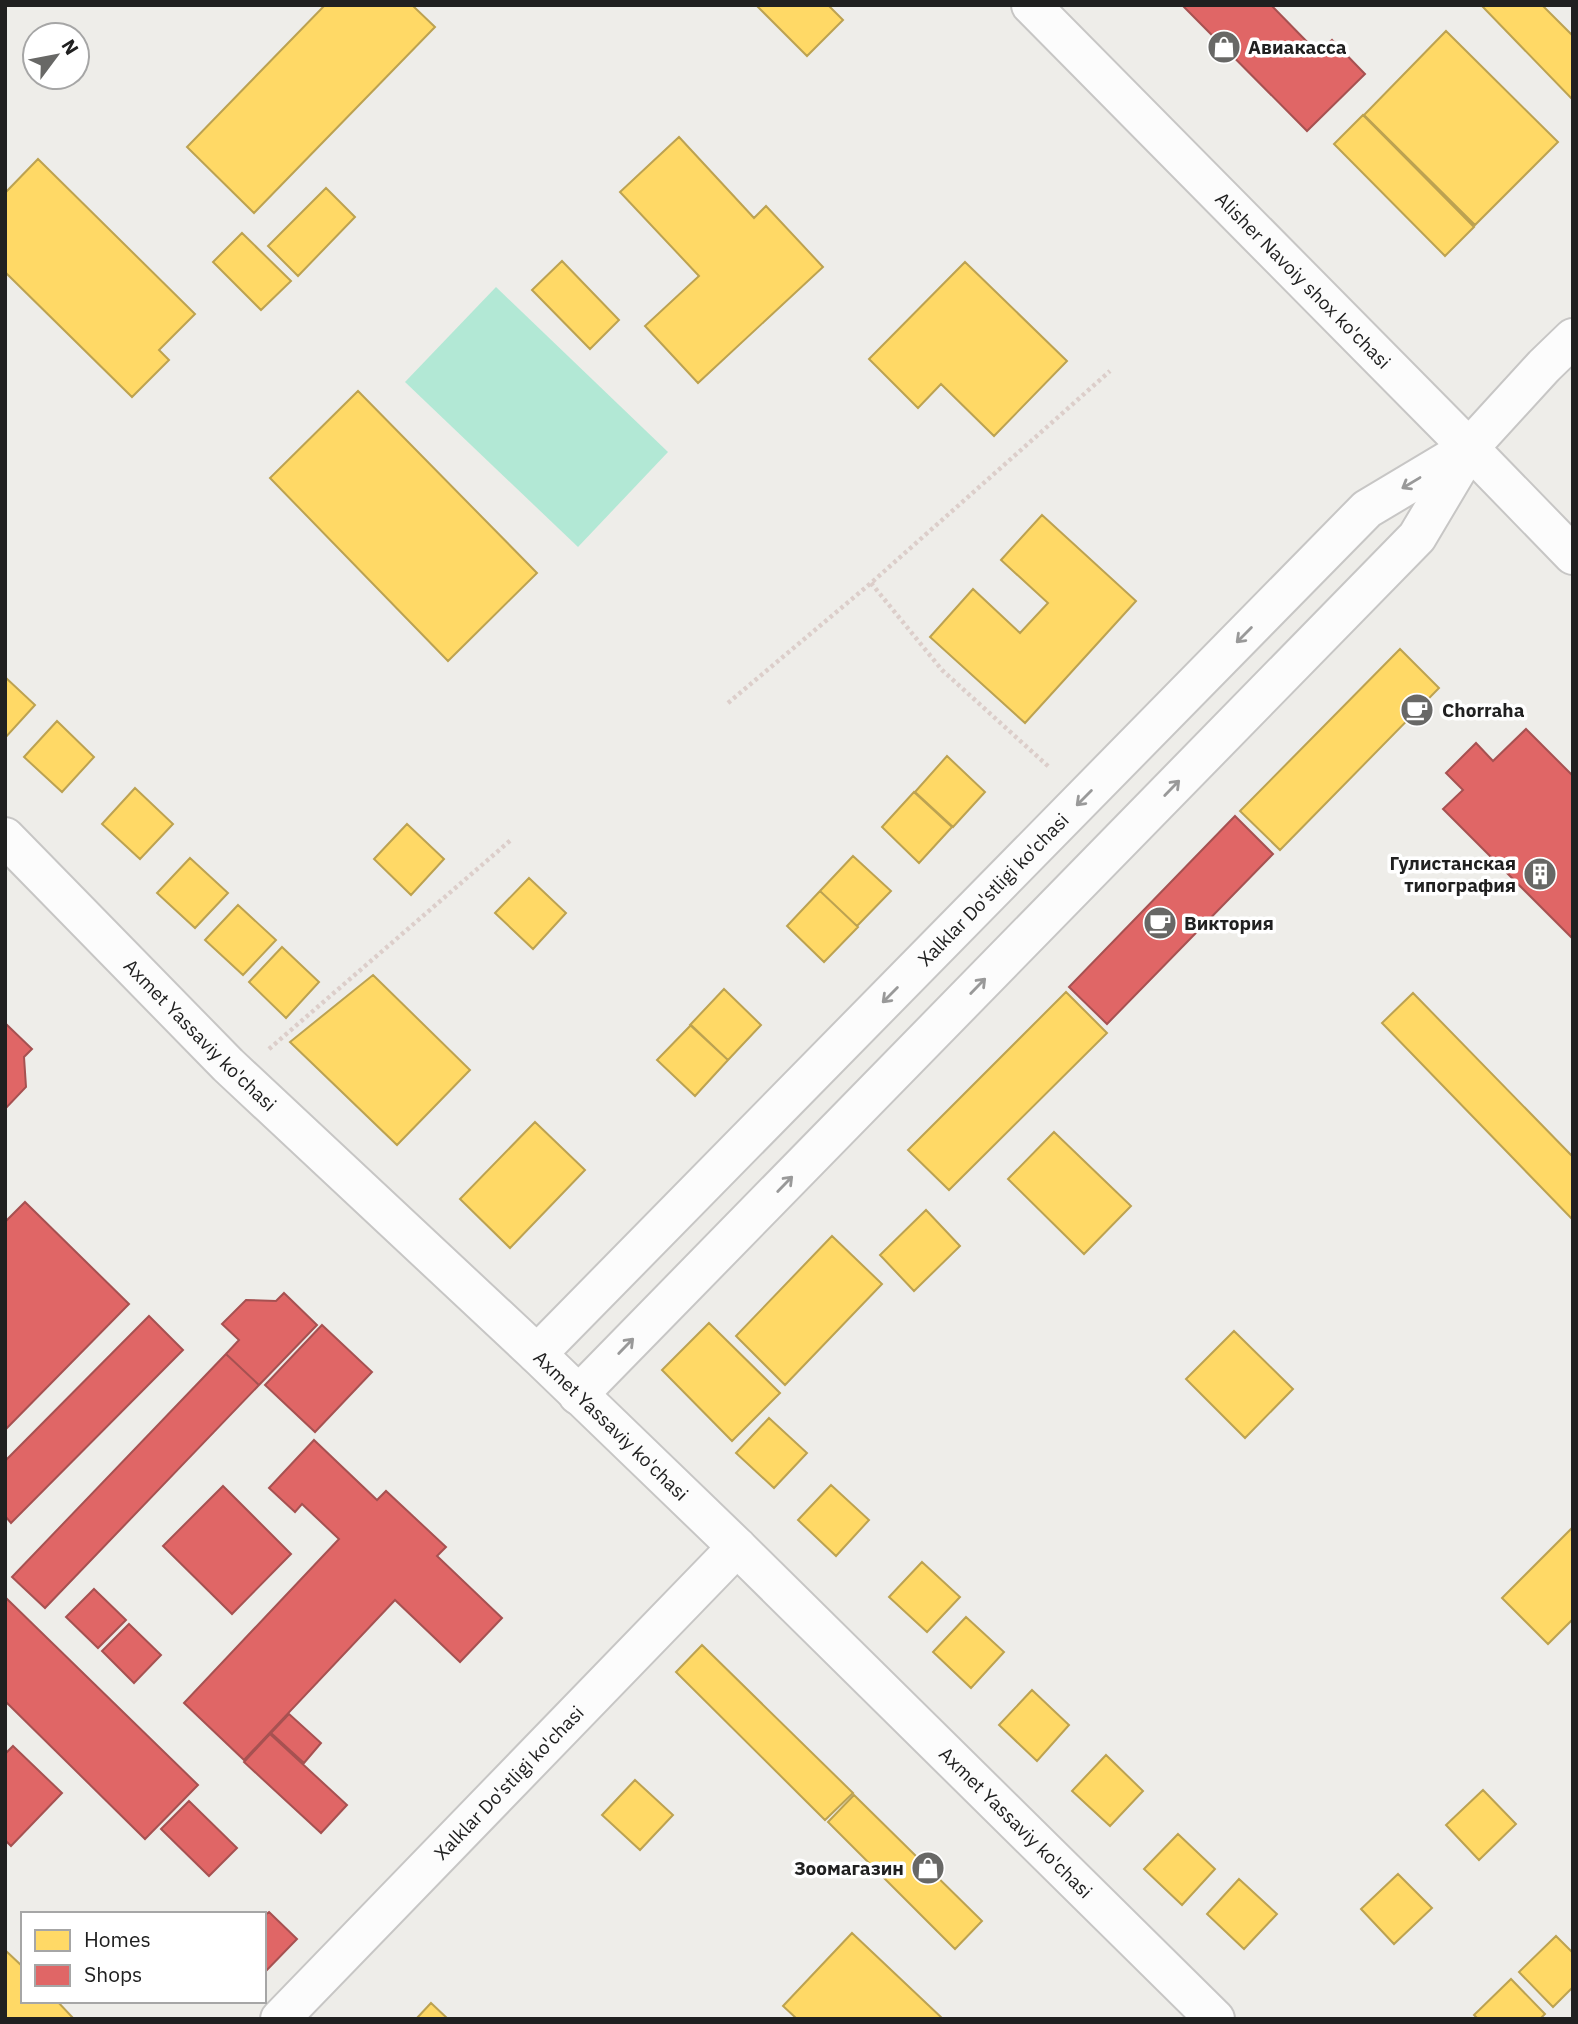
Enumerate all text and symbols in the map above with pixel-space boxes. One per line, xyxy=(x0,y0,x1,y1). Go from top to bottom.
north arrow xyxy=(21,21,91,91)
shop icon: Авиакасса xyxy=(1205,28,1243,66)
text: N xyxy=(57,35,84,59)
place label: Авиакасса xyxy=(1248,35,1347,59)
street label: Alisher Navoiy shox ko'chasi xyxy=(1210,187,1396,374)
one-way arrow xyxy=(1401,476,1421,490)
one-way arrow xyxy=(1235,627,1252,644)
cafe icon: Chorraha xyxy=(1398,691,1436,729)
place label: Chorraha xyxy=(1442,698,1525,722)
one-way arrow xyxy=(1163,780,1180,797)
one-way arrow xyxy=(1076,789,1093,806)
street label: Xalklar Do'stligi ko'chasi xyxy=(913,808,1074,971)
place label: Гулистанская типография xyxy=(1389,851,1516,897)
building icon: Гулистанская типография xyxy=(1521,855,1559,893)
cafe icon: Виктория xyxy=(1141,904,1179,942)
place label: Виктория xyxy=(1184,911,1274,935)
street label: Axmet Yassaviy ko'chasi xyxy=(119,954,281,1116)
one-way arrow xyxy=(970,978,987,995)
one-way arrow xyxy=(882,986,899,1003)
one-way arrow xyxy=(776,1175,793,1192)
one-way arrow xyxy=(617,1338,634,1355)
street label: Axmet Yassaviy ko'chasi xyxy=(529,1345,693,1506)
street label: Xalklar Do'stligi ko'chasi xyxy=(429,1701,589,1865)
street label: Axmet Yassaviy ko'chasi xyxy=(934,1742,1098,1903)
shop icon: Зоомагазин xyxy=(909,1849,947,1887)
place label: Зоомагазин xyxy=(794,1856,904,1880)
legend xyxy=(21,1912,266,2003)
text: Homes xyxy=(84,1925,151,1953)
text: Shops xyxy=(84,1960,142,1988)

